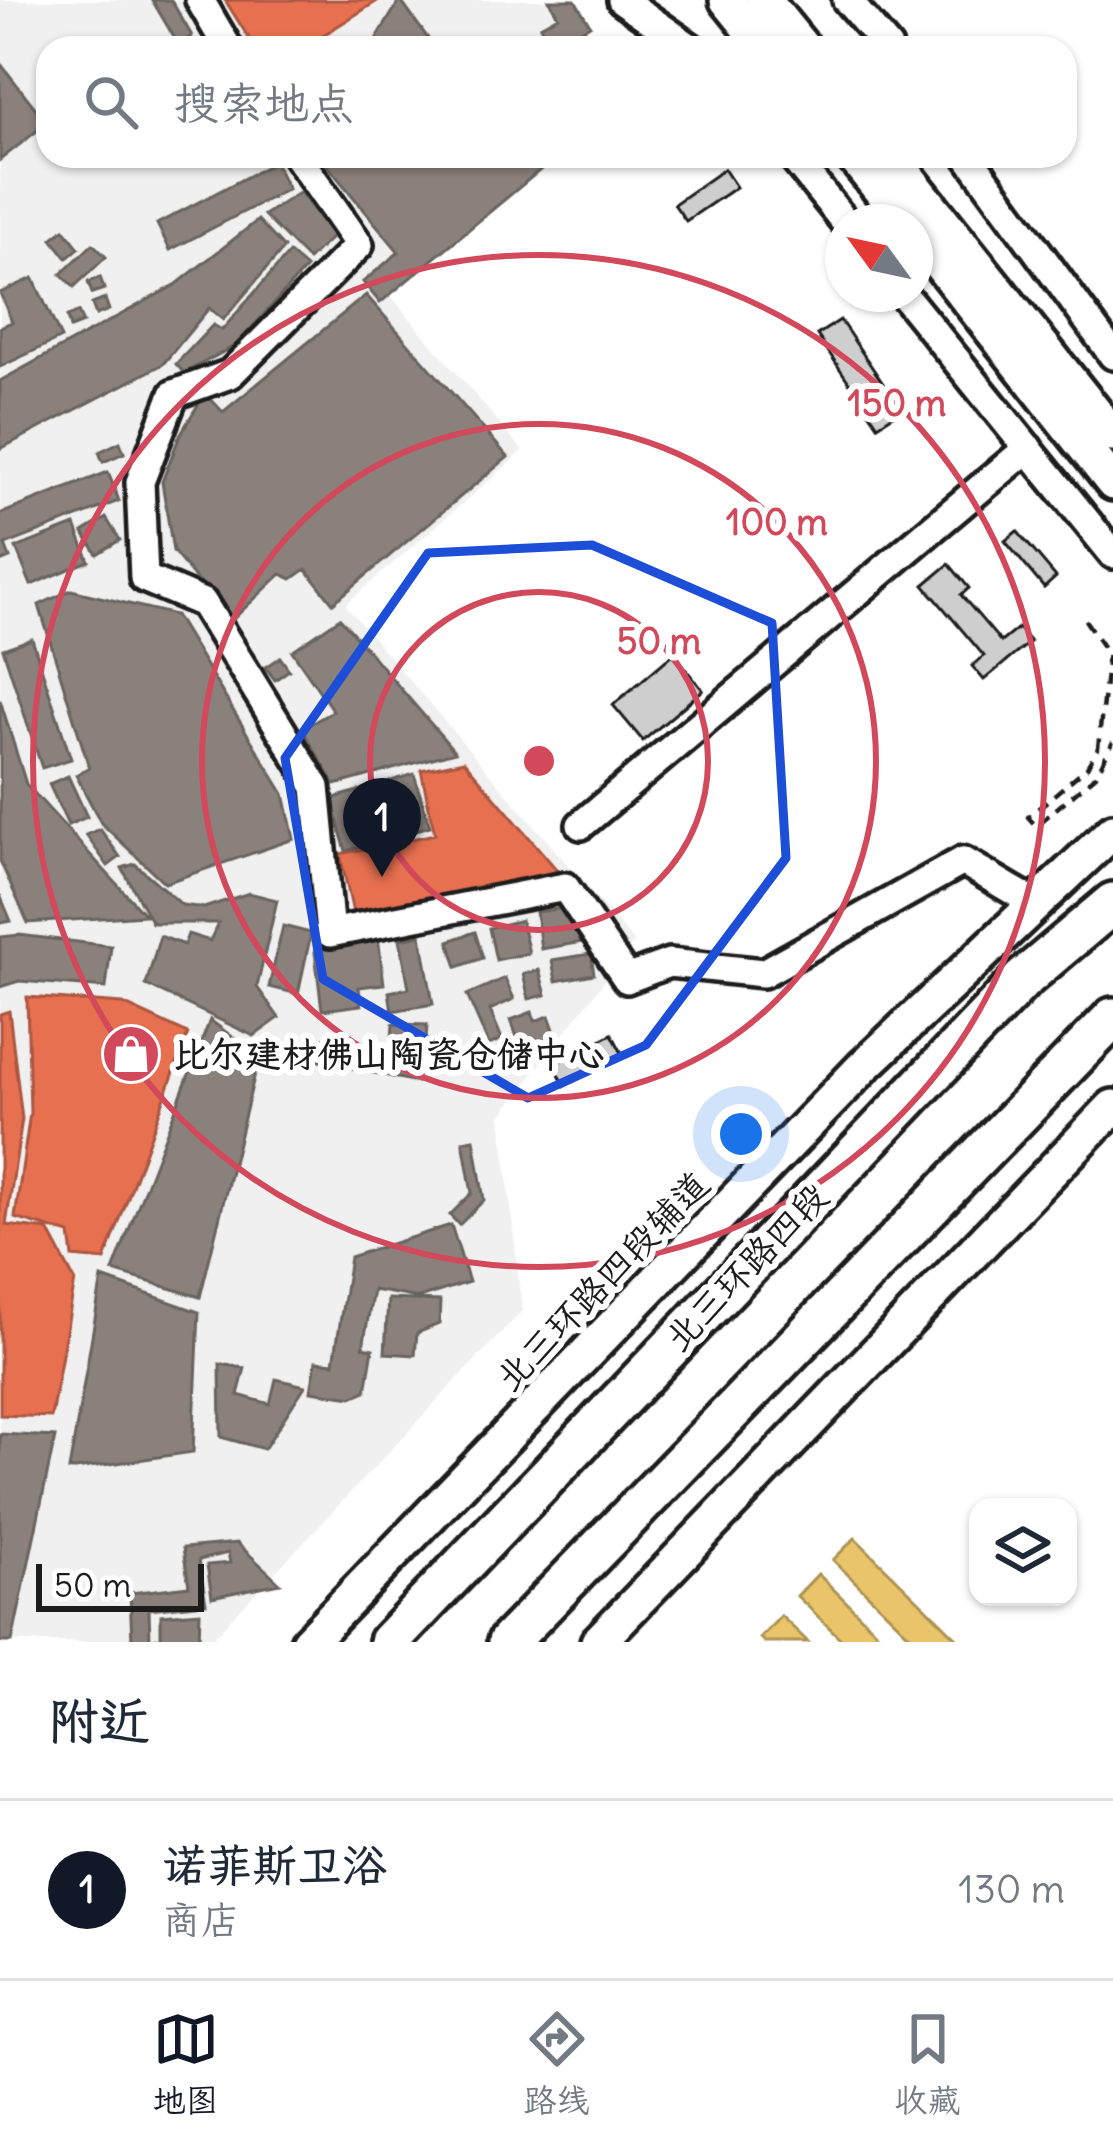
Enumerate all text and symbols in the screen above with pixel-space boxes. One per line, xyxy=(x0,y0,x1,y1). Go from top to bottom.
search box xyxy=(36,36,1077,168)
icon: search xyxy=(78,69,144,135)
text: 搜索地点 xyxy=(174,75,354,131)
north arrow xyxy=(825,204,933,312)
text: 150 m xyxy=(848,381,946,426)
text: 100 m xyxy=(726,500,828,545)
text: 50 m xyxy=(617,619,701,664)
centre of rings xyxy=(518,740,560,782)
pin: 1 xyxy=(343,778,421,877)
shop icon: 比尔建材佛山陶瓷仓储中心 xyxy=(100,1023,162,1085)
place label: 比尔建材佛山陶瓷仓储中心 xyxy=(173,1032,605,1077)
your location xyxy=(711,1104,771,1164)
street label: 北三环路四段辅道 xyxy=(486,1162,719,1401)
street label: 北三环路四段 xyxy=(655,1174,838,1361)
map controls xyxy=(969,1498,1077,1606)
button: layers xyxy=(969,1498,1077,1606)
scale bar xyxy=(36,1558,204,1611)
text: 50 m xyxy=(54,1564,131,1606)
text: 附近 xyxy=(48,1689,150,1753)
text: 诺菲斯卫浴 xyxy=(162,1837,387,1893)
text: 1 xyxy=(79,1865,95,1914)
text: 130 m xyxy=(958,1865,1065,1914)
text: 商店 xyxy=(162,1896,240,1945)
tab: 地图 xyxy=(153,2006,219,2121)
tab: 路线 xyxy=(524,2006,590,2121)
tab: 收藏 xyxy=(895,2006,961,2121)

